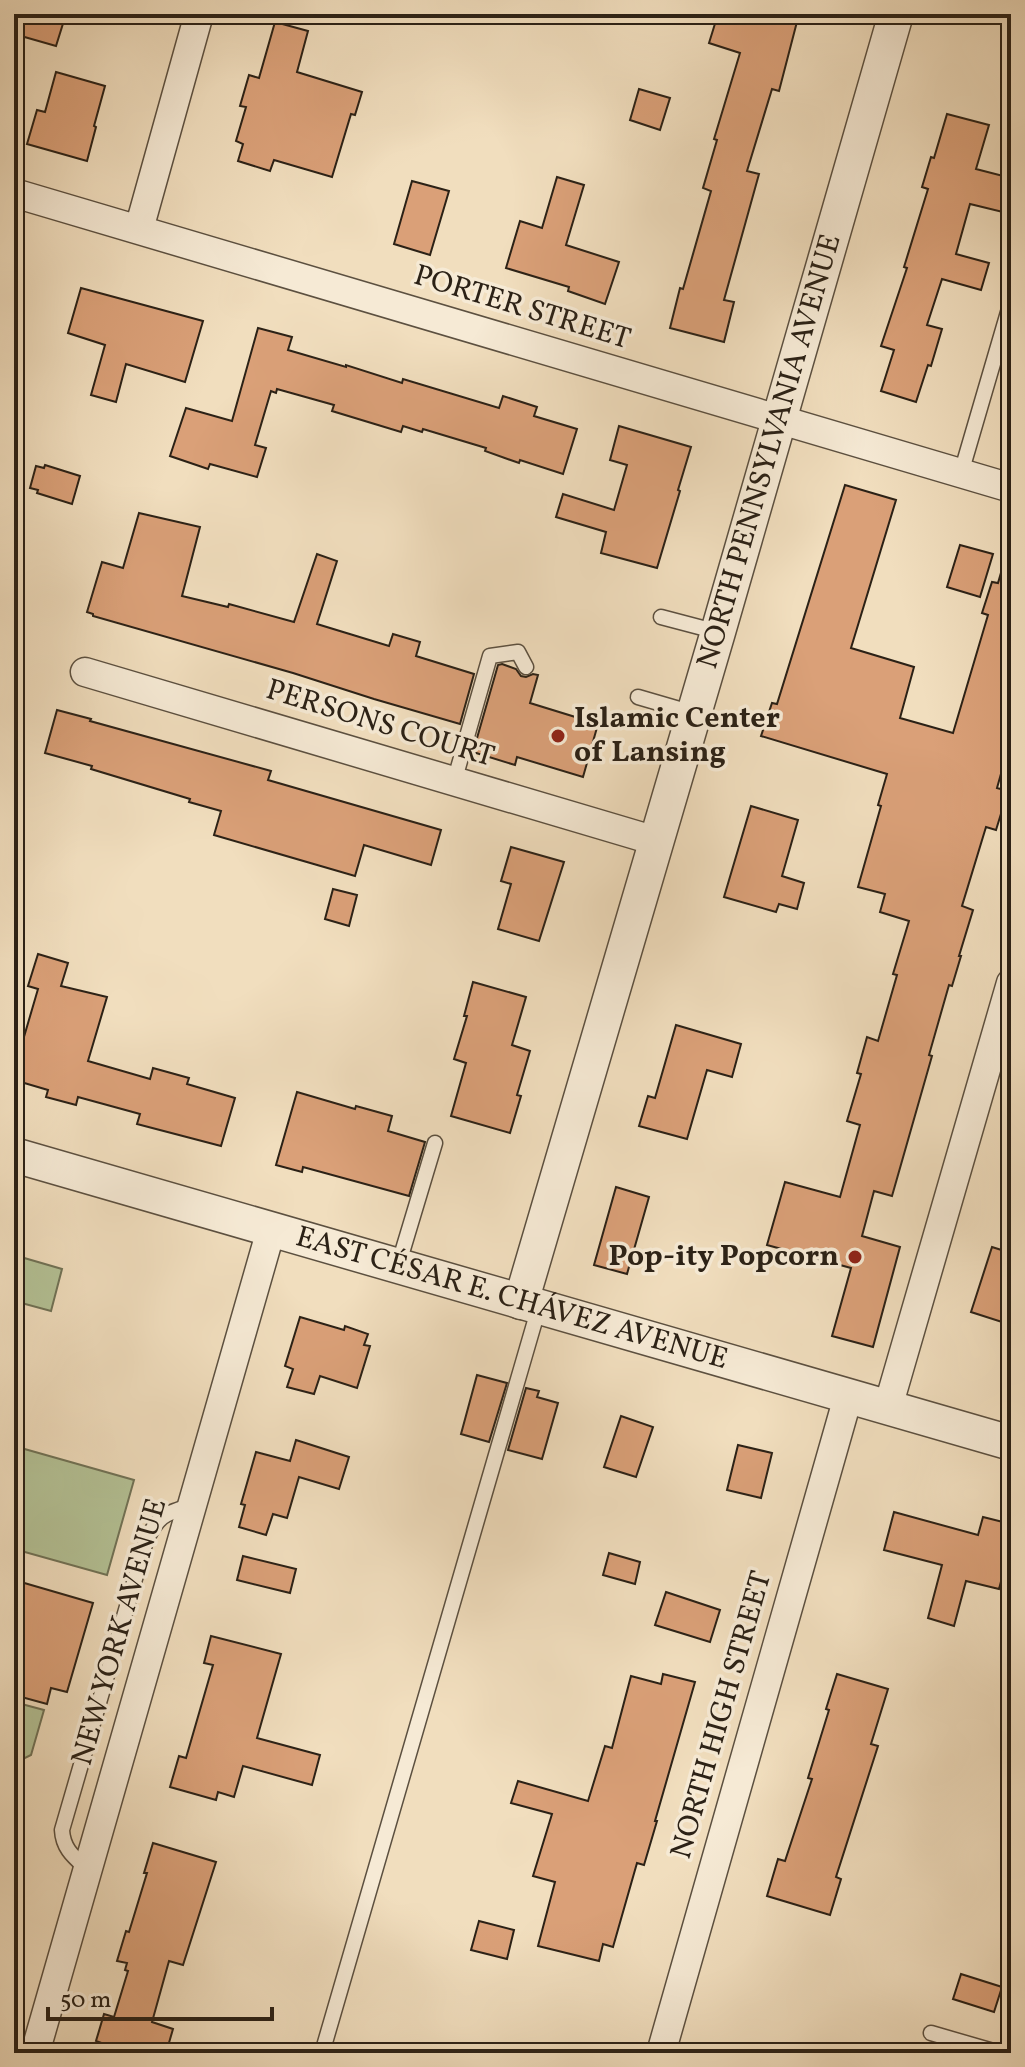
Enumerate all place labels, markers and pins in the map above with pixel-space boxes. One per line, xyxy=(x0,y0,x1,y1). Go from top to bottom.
place label: Islamic Center of Lansing xyxy=(574,698,780,774)
marker: Islamic Center of Lansing xyxy=(549,727,567,745)
place label: Pop-ity Popcorn xyxy=(608,1236,839,1278)
marker: Pop-ity Popcorn xyxy=(846,1248,864,1266)

